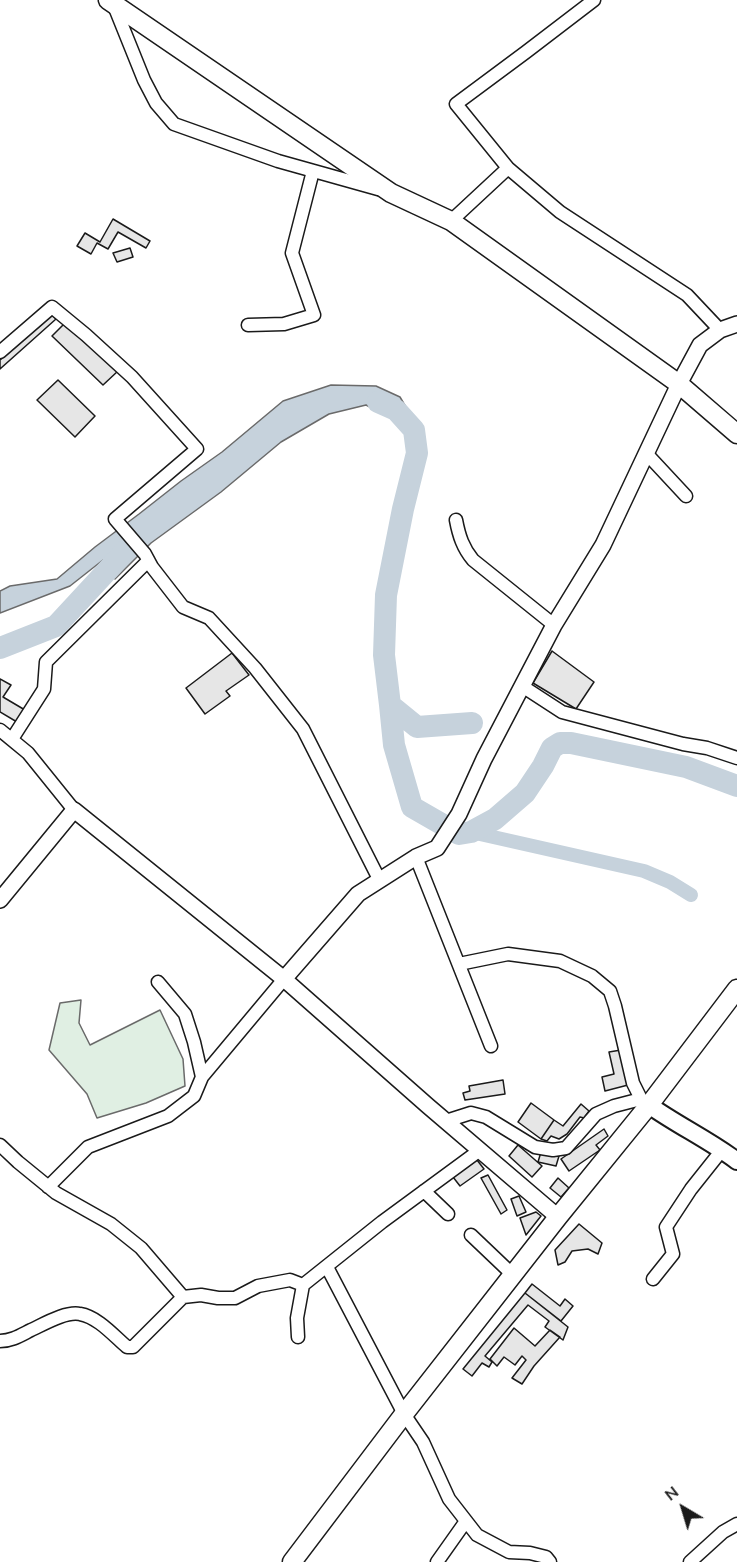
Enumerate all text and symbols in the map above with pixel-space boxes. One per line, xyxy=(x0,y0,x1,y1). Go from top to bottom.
north arrow xyxy=(653,1478,713,1538)
text: N xyxy=(660,1481,683,1506)

